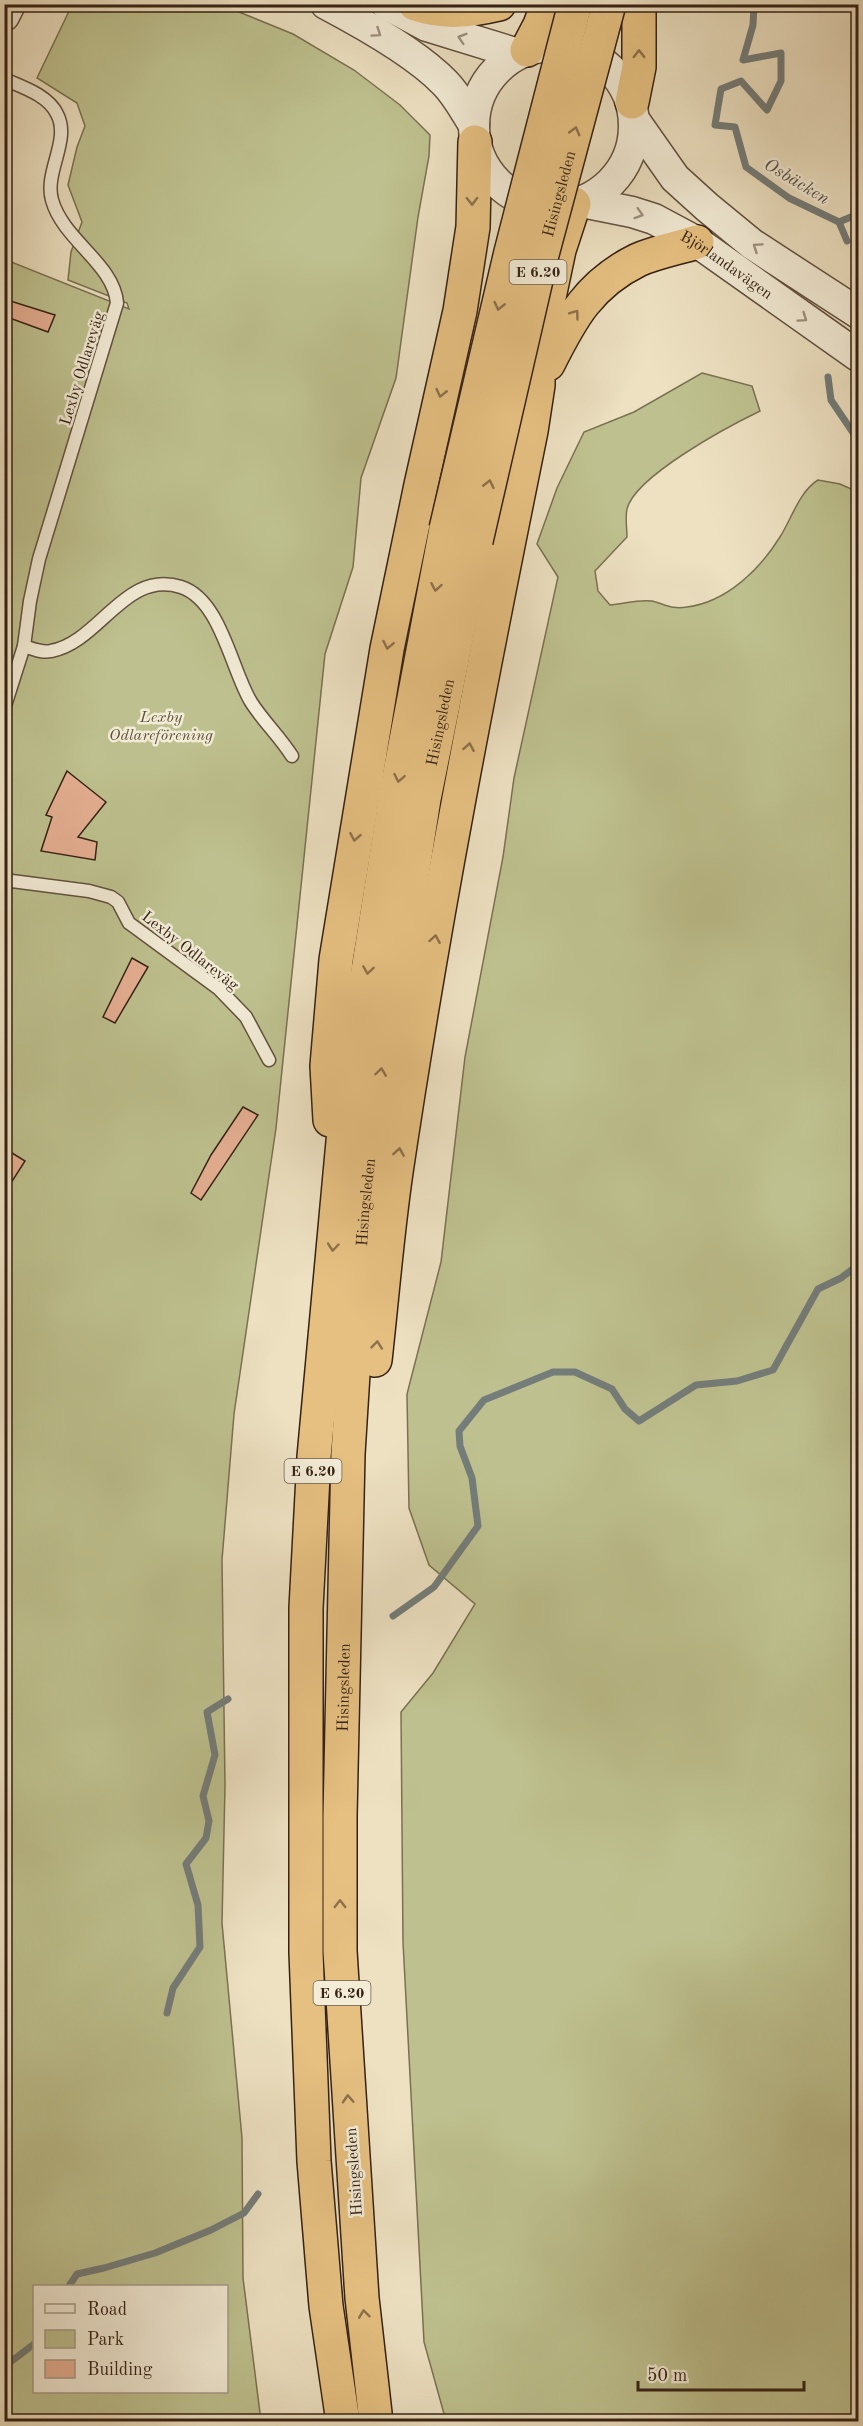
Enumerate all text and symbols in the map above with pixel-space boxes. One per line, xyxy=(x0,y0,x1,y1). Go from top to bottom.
one-way arrow xyxy=(370,26,381,37)
one-way arrow xyxy=(457,33,468,45)
one-way arrow xyxy=(633,49,645,58)
one-way arrow xyxy=(568,126,580,137)
street label: Hisingsleden xyxy=(541,149,579,239)
water label: Osbäcken xyxy=(761,155,832,208)
one-way arrow xyxy=(466,196,479,205)
one-way arrow xyxy=(633,207,644,219)
street label: Björlandavägen xyxy=(677,229,775,303)
one-way arrow xyxy=(752,243,763,254)
road number: E 6.20 xyxy=(510,260,566,284)
one-way arrow xyxy=(493,300,506,310)
street label: Lexby Odlareväg xyxy=(58,309,108,427)
one-way arrow xyxy=(568,310,579,321)
one-way arrow xyxy=(796,311,807,322)
one-way arrow xyxy=(435,387,448,397)
one-way arrow xyxy=(482,479,495,489)
one-way arrow xyxy=(430,581,443,591)
one-way arrow xyxy=(382,640,395,650)
street label: Hisingsleden xyxy=(425,677,458,767)
park label: Lexby Odlareförening xyxy=(109,710,213,744)
one-way arrow xyxy=(463,742,475,751)
one-way arrow xyxy=(393,773,406,783)
one-way arrow xyxy=(349,832,362,842)
street label: Lexby Odlareväg xyxy=(138,909,242,995)
one-way arrow xyxy=(428,934,441,944)
one-way arrow xyxy=(362,965,375,975)
one-way arrow xyxy=(374,1067,386,1076)
one-way arrow xyxy=(393,1147,405,1156)
street label: Hisingsleden xyxy=(355,1157,379,1247)
one-way arrow xyxy=(327,1243,340,1252)
one-way arrow xyxy=(370,1341,382,1350)
road number: E 6.20 xyxy=(284,1459,342,1483)
street label: Hisingsleden xyxy=(336,1643,354,1732)
one-way arrow xyxy=(334,1900,346,1909)
road number: E 6.20 xyxy=(314,1981,370,2005)
one-way arrow xyxy=(341,2094,354,2103)
street label: Hisingsleden xyxy=(344,2127,366,2217)
legend xyxy=(33,2285,228,2393)
text: Road xyxy=(87,2301,127,2319)
one-way arrow xyxy=(358,2310,370,2319)
text: Park xyxy=(87,2331,124,2349)
scale bar xyxy=(638,2354,804,2392)
text: Building xyxy=(87,2361,153,2379)
text: 50 m xyxy=(647,2367,687,2385)

